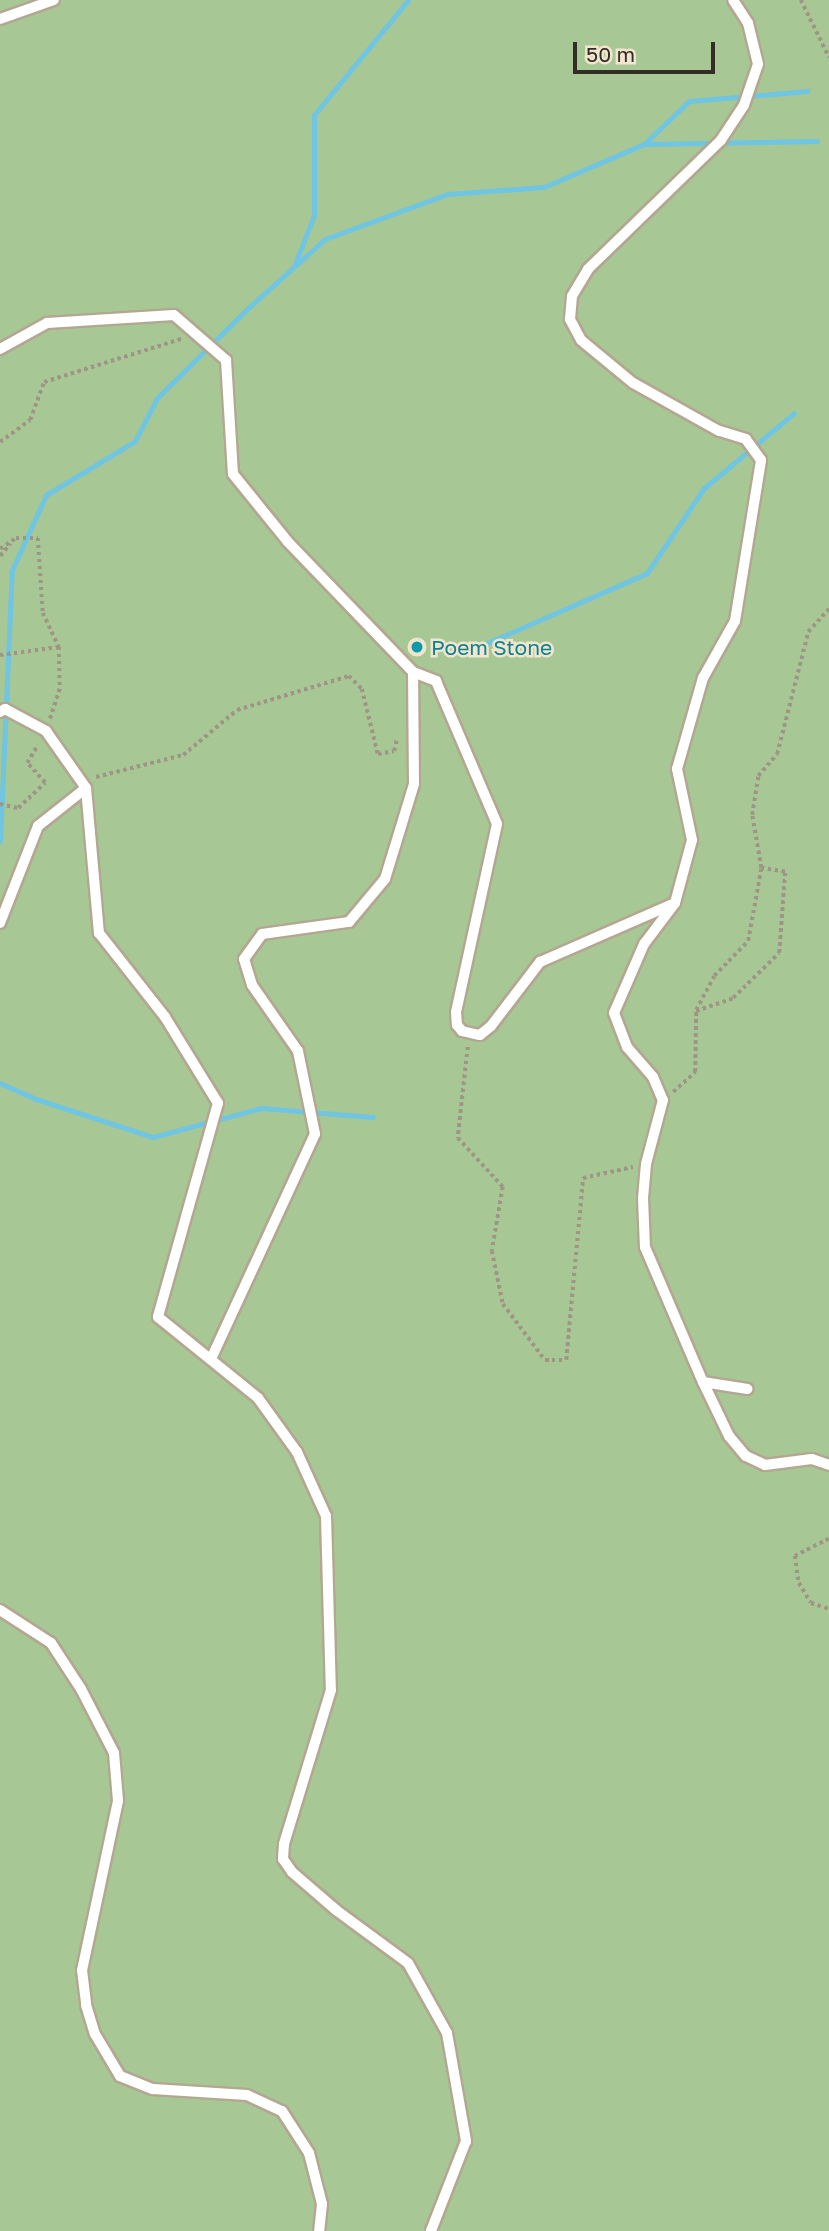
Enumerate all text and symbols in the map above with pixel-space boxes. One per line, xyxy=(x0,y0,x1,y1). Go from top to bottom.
scale bar xyxy=(577,28,719,72)
text: 50 m xyxy=(586,41,635,67)
place label: Poem Stone xyxy=(431,634,552,660)
marker: Poem Stone xyxy=(409,639,425,655)

